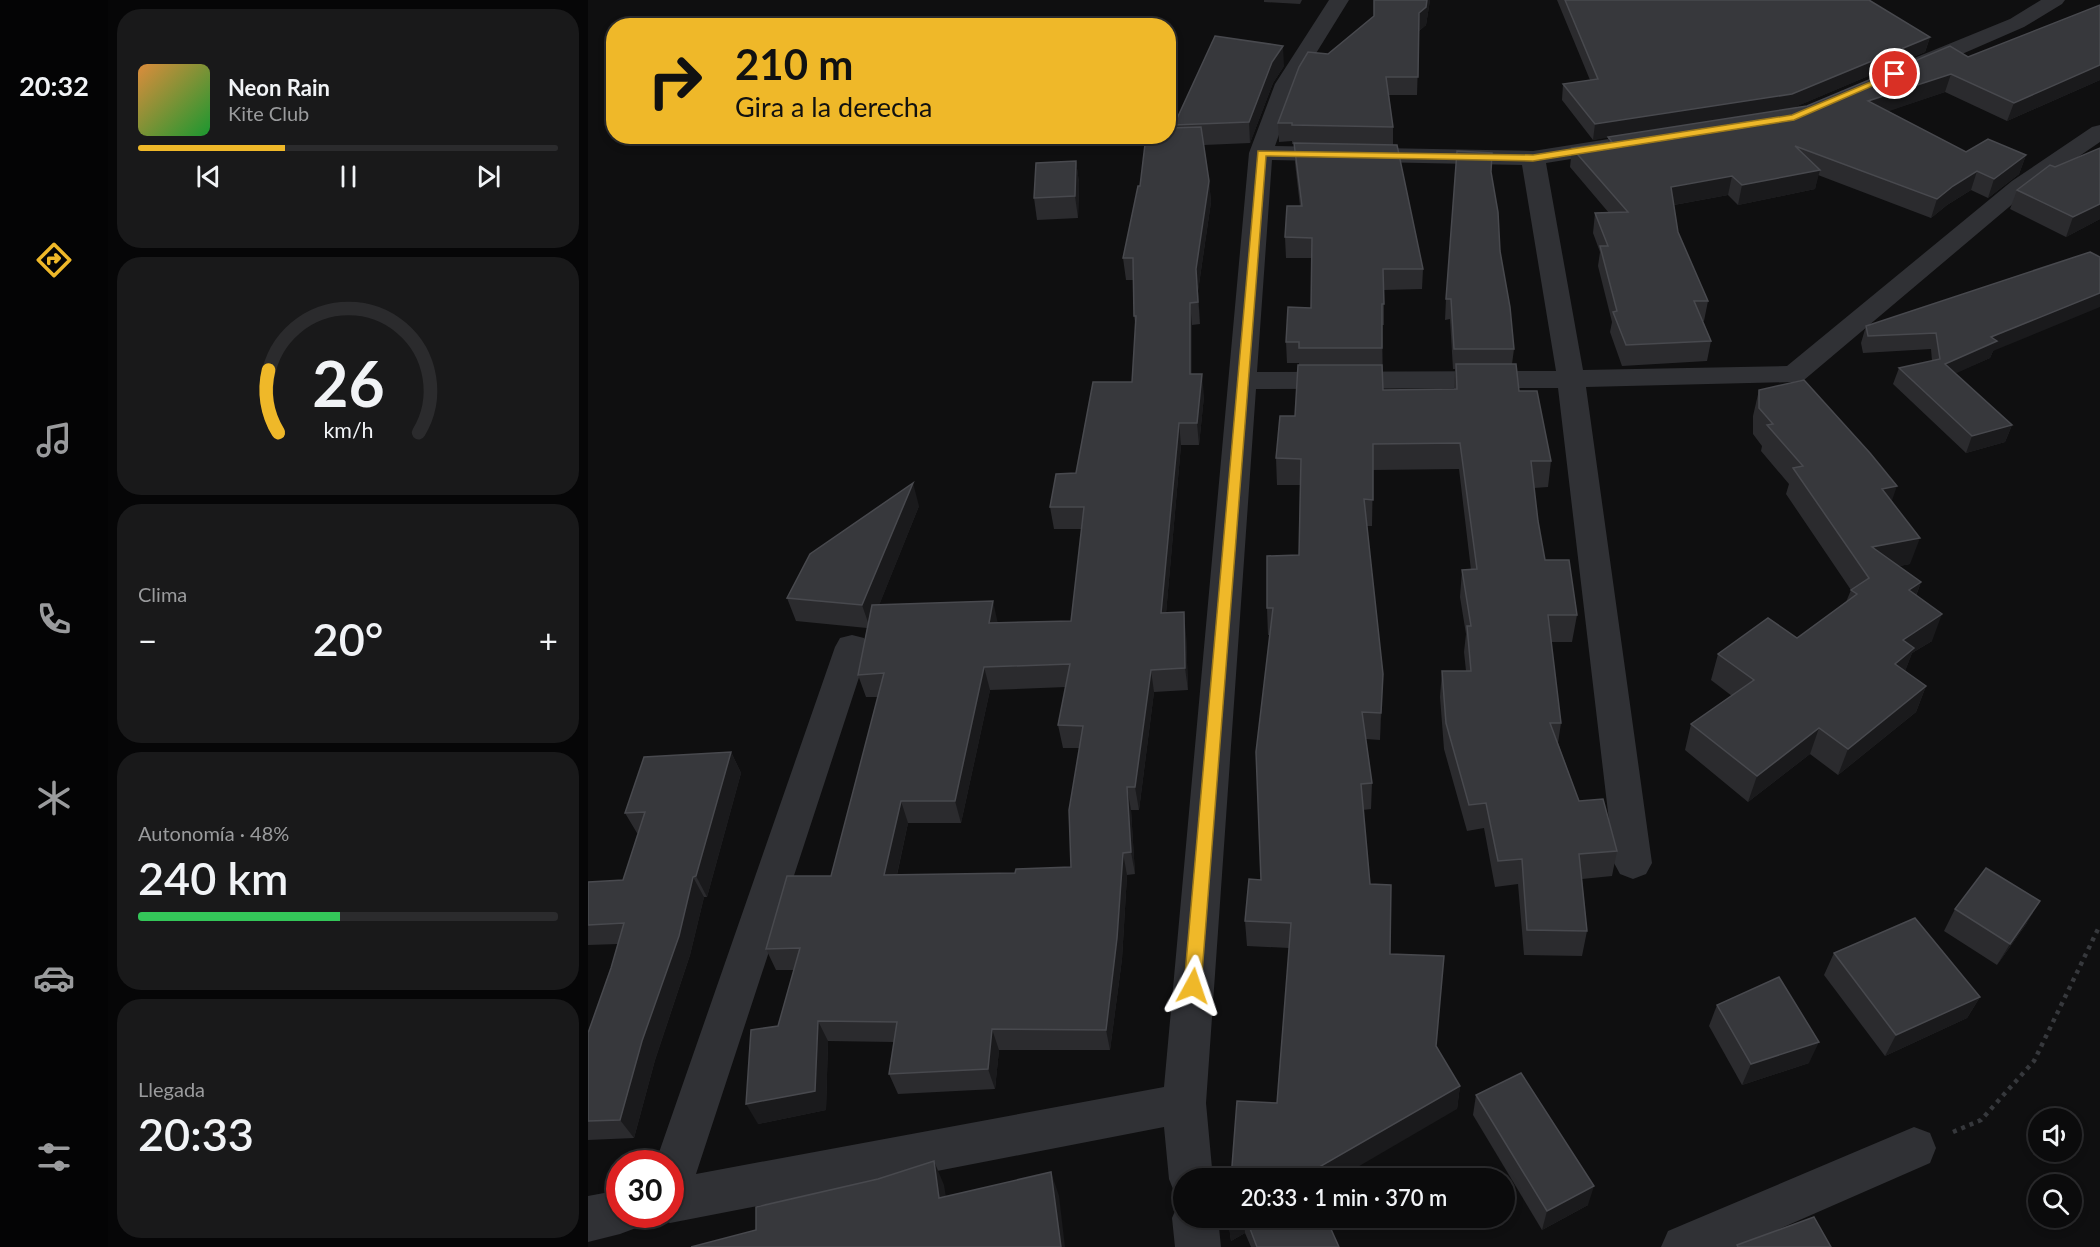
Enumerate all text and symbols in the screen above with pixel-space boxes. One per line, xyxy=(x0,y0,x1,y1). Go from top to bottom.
text: 210 m xyxy=(735,39,853,89)
icon: right xyxy=(636,42,714,120)
pin xyxy=(1869,48,1920,99)
icon: arrive xyxy=(1878,57,1911,90)
text: 20:32 xyxy=(19,69,89,102)
text: Neon Rain xyxy=(228,74,330,101)
text: Gira a la derecha xyxy=(735,90,932,123)
text: Kite Club xyxy=(228,101,309,125)
icon: previous xyxy=(192,160,225,193)
icon: pause xyxy=(332,160,365,193)
icon: next xyxy=(472,160,505,193)
icon: directions xyxy=(33,239,75,281)
text: 26 xyxy=(312,345,384,420)
text: km/h xyxy=(323,417,373,443)
icon: music xyxy=(33,419,75,461)
text: Clima xyxy=(138,582,187,606)
icon: phone xyxy=(33,598,75,640)
text: 20° xyxy=(313,612,383,666)
text: − xyxy=(138,620,157,660)
text: + xyxy=(539,620,558,660)
icon: climate xyxy=(33,777,75,819)
text: Autonomía · 48% xyxy=(138,821,289,845)
text: 240 km xyxy=(138,851,288,905)
position arrow xyxy=(1161,954,1225,1018)
icon: car xyxy=(33,957,75,999)
text: Llegada xyxy=(138,1077,205,1101)
text: 20:33 xyxy=(138,1107,254,1161)
map controls xyxy=(2028,1108,2082,1228)
button: sound xyxy=(2028,1108,2082,1162)
icon: filters xyxy=(33,1136,75,1178)
speed limit sign: 30 xyxy=(606,1150,684,1228)
button: search xyxy=(2028,1174,2082,1228)
text: 20:33 · 1 min · 370 m xyxy=(1241,1184,1447,1211)

